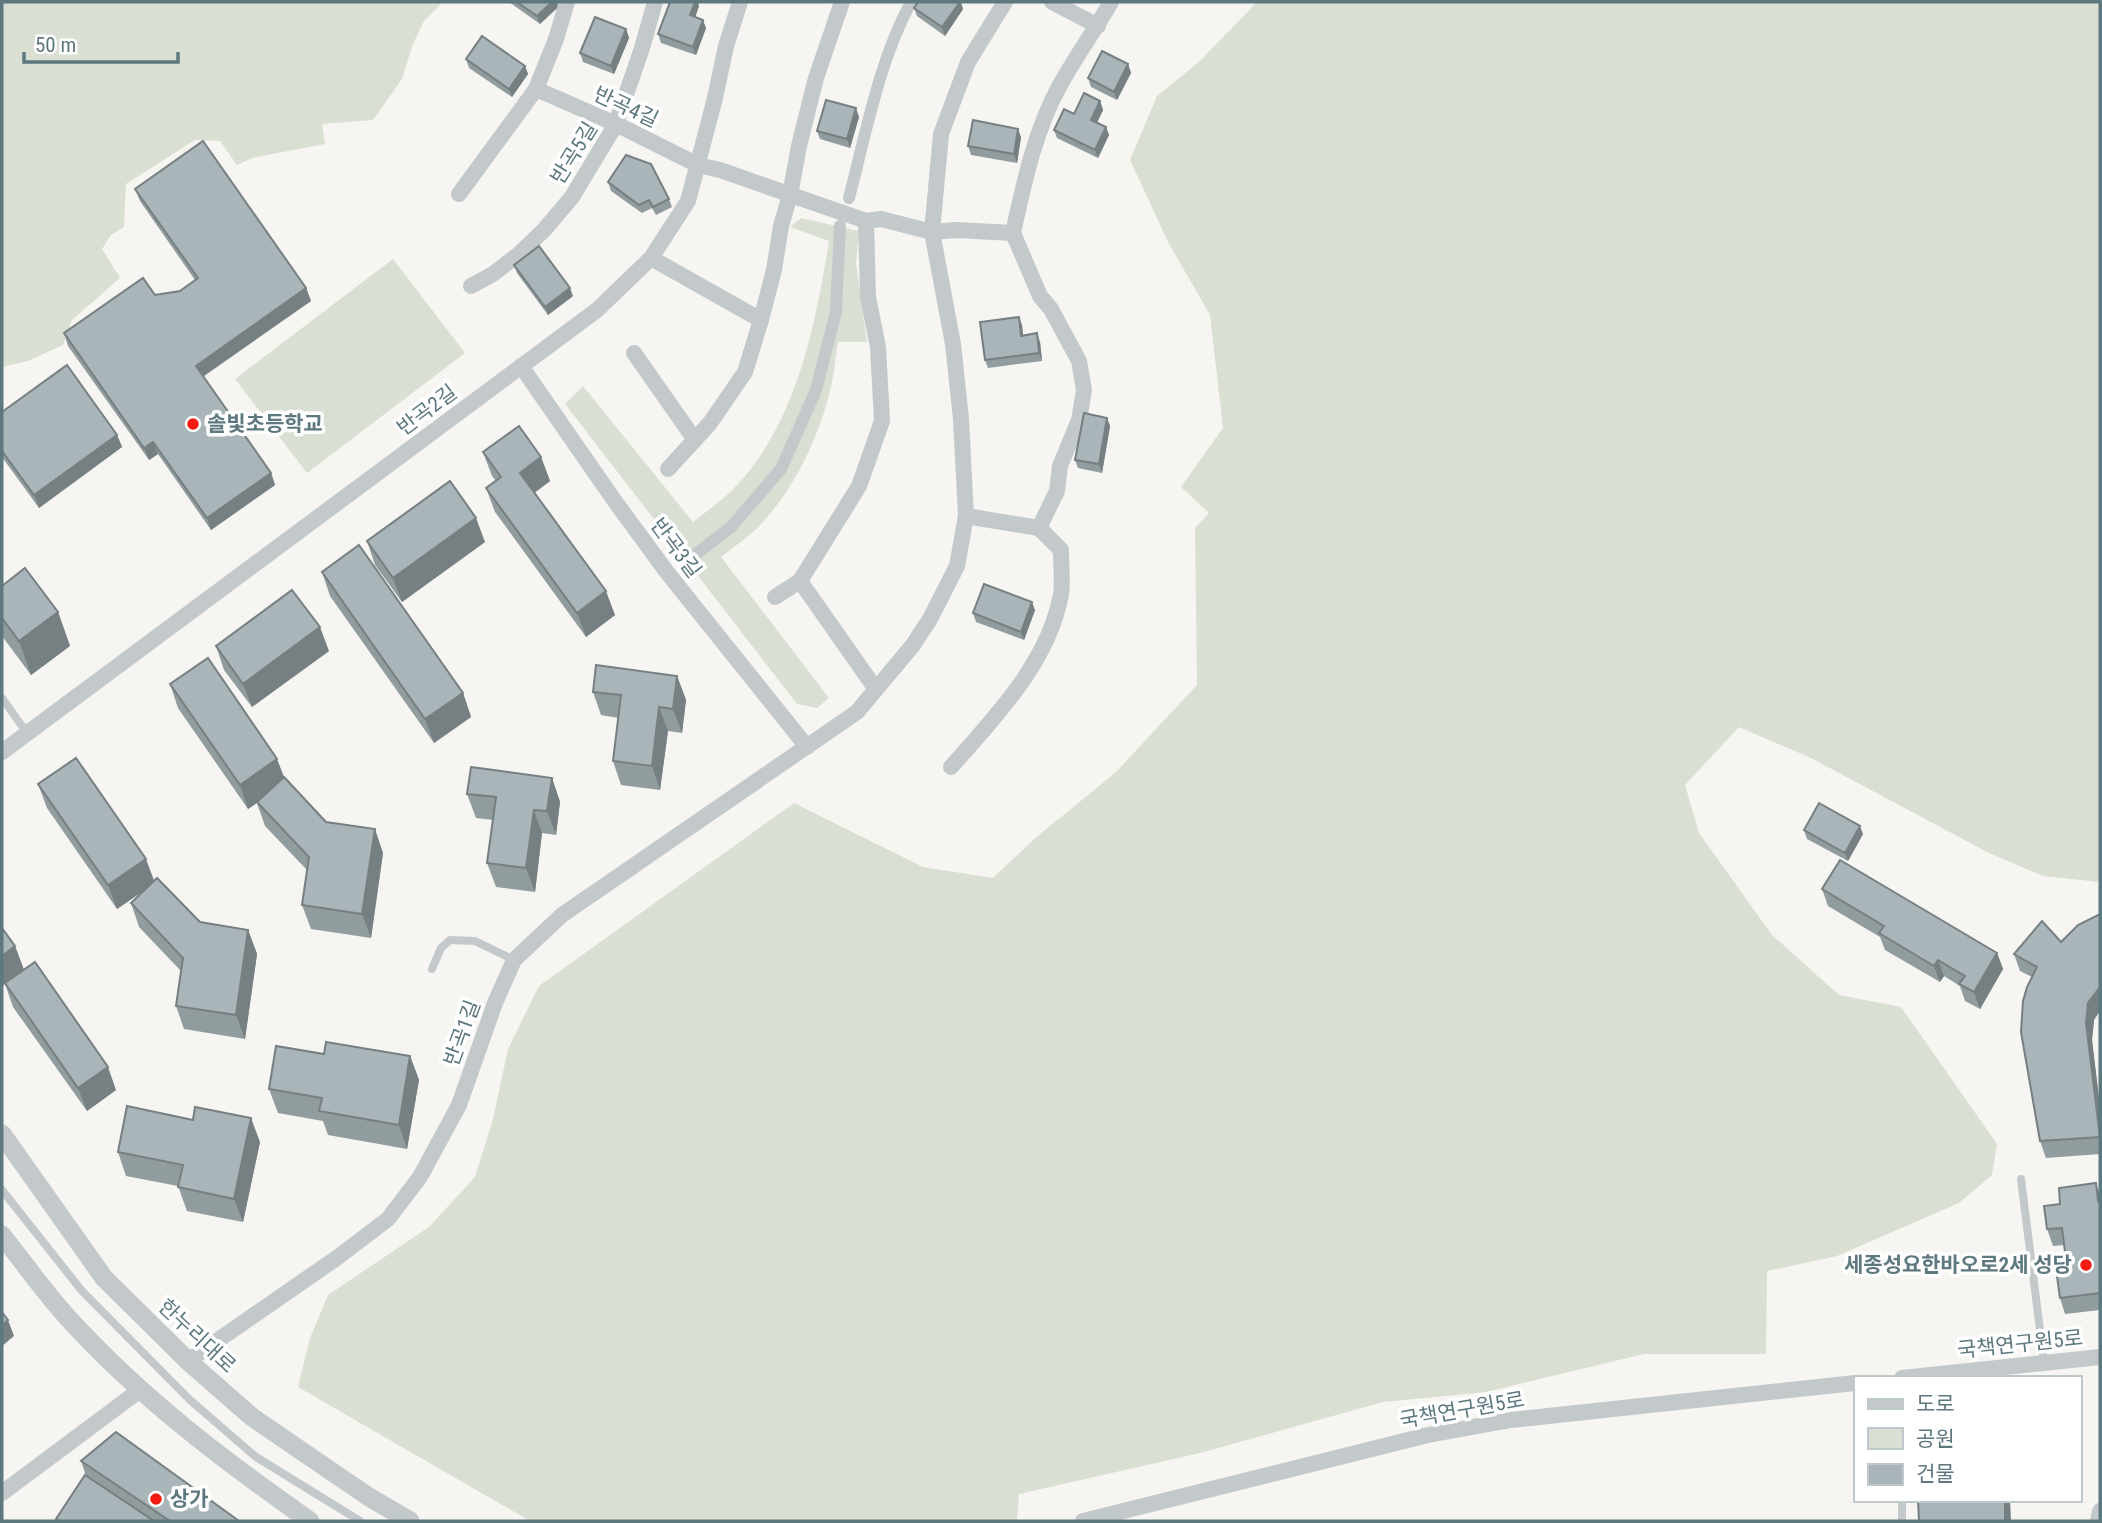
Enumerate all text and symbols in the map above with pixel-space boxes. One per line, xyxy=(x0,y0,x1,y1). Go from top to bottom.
scale bar xyxy=(24,21,178,65)
text: 50 m xyxy=(35,33,76,57)
street label: 반곡4길 xyxy=(590,82,662,132)
street label: 반곡5길 xyxy=(546,118,602,188)
street label: 반곡2길 xyxy=(392,380,462,440)
place label: 솔빛초등학교 xyxy=(207,412,323,436)
marker: 솔빛초등학교 xyxy=(185,416,201,432)
street label: 반곡3길 xyxy=(646,513,706,583)
street label: 반곡1길 xyxy=(439,997,485,1069)
place label: 세종성요한바오로2세 성당 xyxy=(1844,1253,2072,1277)
marker: 세종성요한바오로2세 성당 xyxy=(2078,1257,2094,1273)
street label: 한누리대로 xyxy=(153,1294,241,1378)
street label: 국책연구원5로 xyxy=(1956,1325,2084,1363)
legend xyxy=(1854,1376,2081,1502)
street label: 국책연구원5로 xyxy=(1398,1387,1526,1433)
text: 도로 xyxy=(1916,1392,1955,1416)
text: 공원 xyxy=(1916,1427,1955,1451)
text: 건물 xyxy=(1916,1462,1955,1486)
place label: 상가 xyxy=(170,1487,209,1511)
marker: 상가 xyxy=(148,1491,164,1507)

